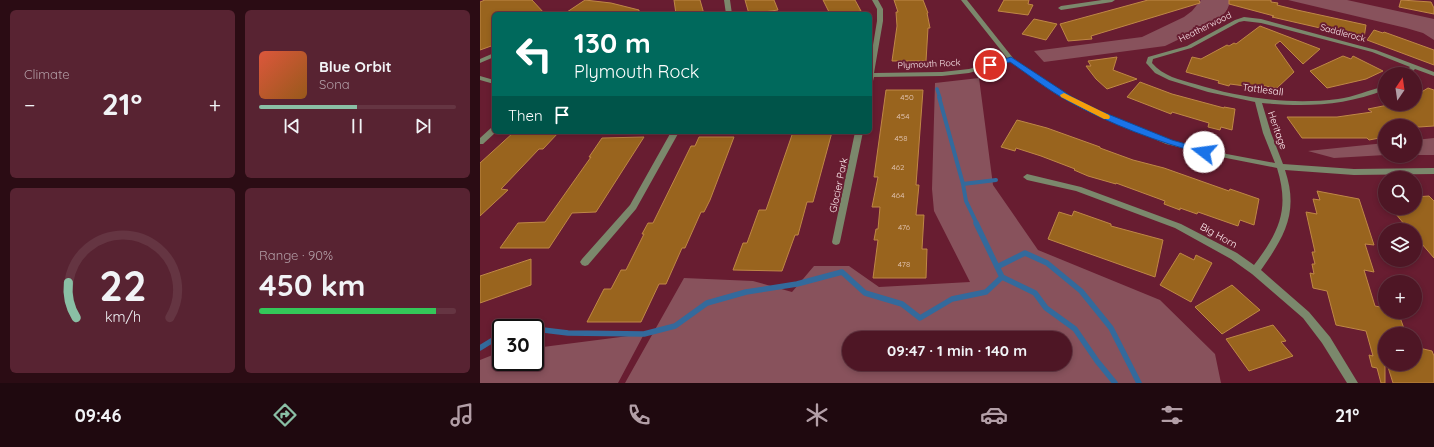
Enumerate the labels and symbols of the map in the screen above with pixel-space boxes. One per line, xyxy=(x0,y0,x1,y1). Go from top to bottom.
street label: Heatherwood xyxy=(1177,9,1233,44)
street label: Saddlerock xyxy=(1319,21,1367,44)
pin xyxy=(973,48,1007,82)
street label: Plymouth Rock xyxy=(897,56,961,71)
north arrow xyxy=(1378,67,1422,111)
street label: Tattlesall xyxy=(1242,81,1284,98)
house number: 450 xyxy=(900,92,914,102)
street label: Heritage xyxy=(1265,109,1290,152)
house number: 454 xyxy=(897,111,909,121)
position arrow xyxy=(1183,131,1225,173)
house number: 458 xyxy=(895,133,907,143)
street label: Glacier Park xyxy=(826,156,851,214)
house number: 462 xyxy=(892,162,905,172)
house number: 464 xyxy=(892,190,904,200)
street label: Big Horn xyxy=(1198,220,1240,251)
house number: 476 xyxy=(898,222,911,232)
house number: 478 xyxy=(898,259,910,269)
speed limit sign: 30 xyxy=(492,319,544,371)

